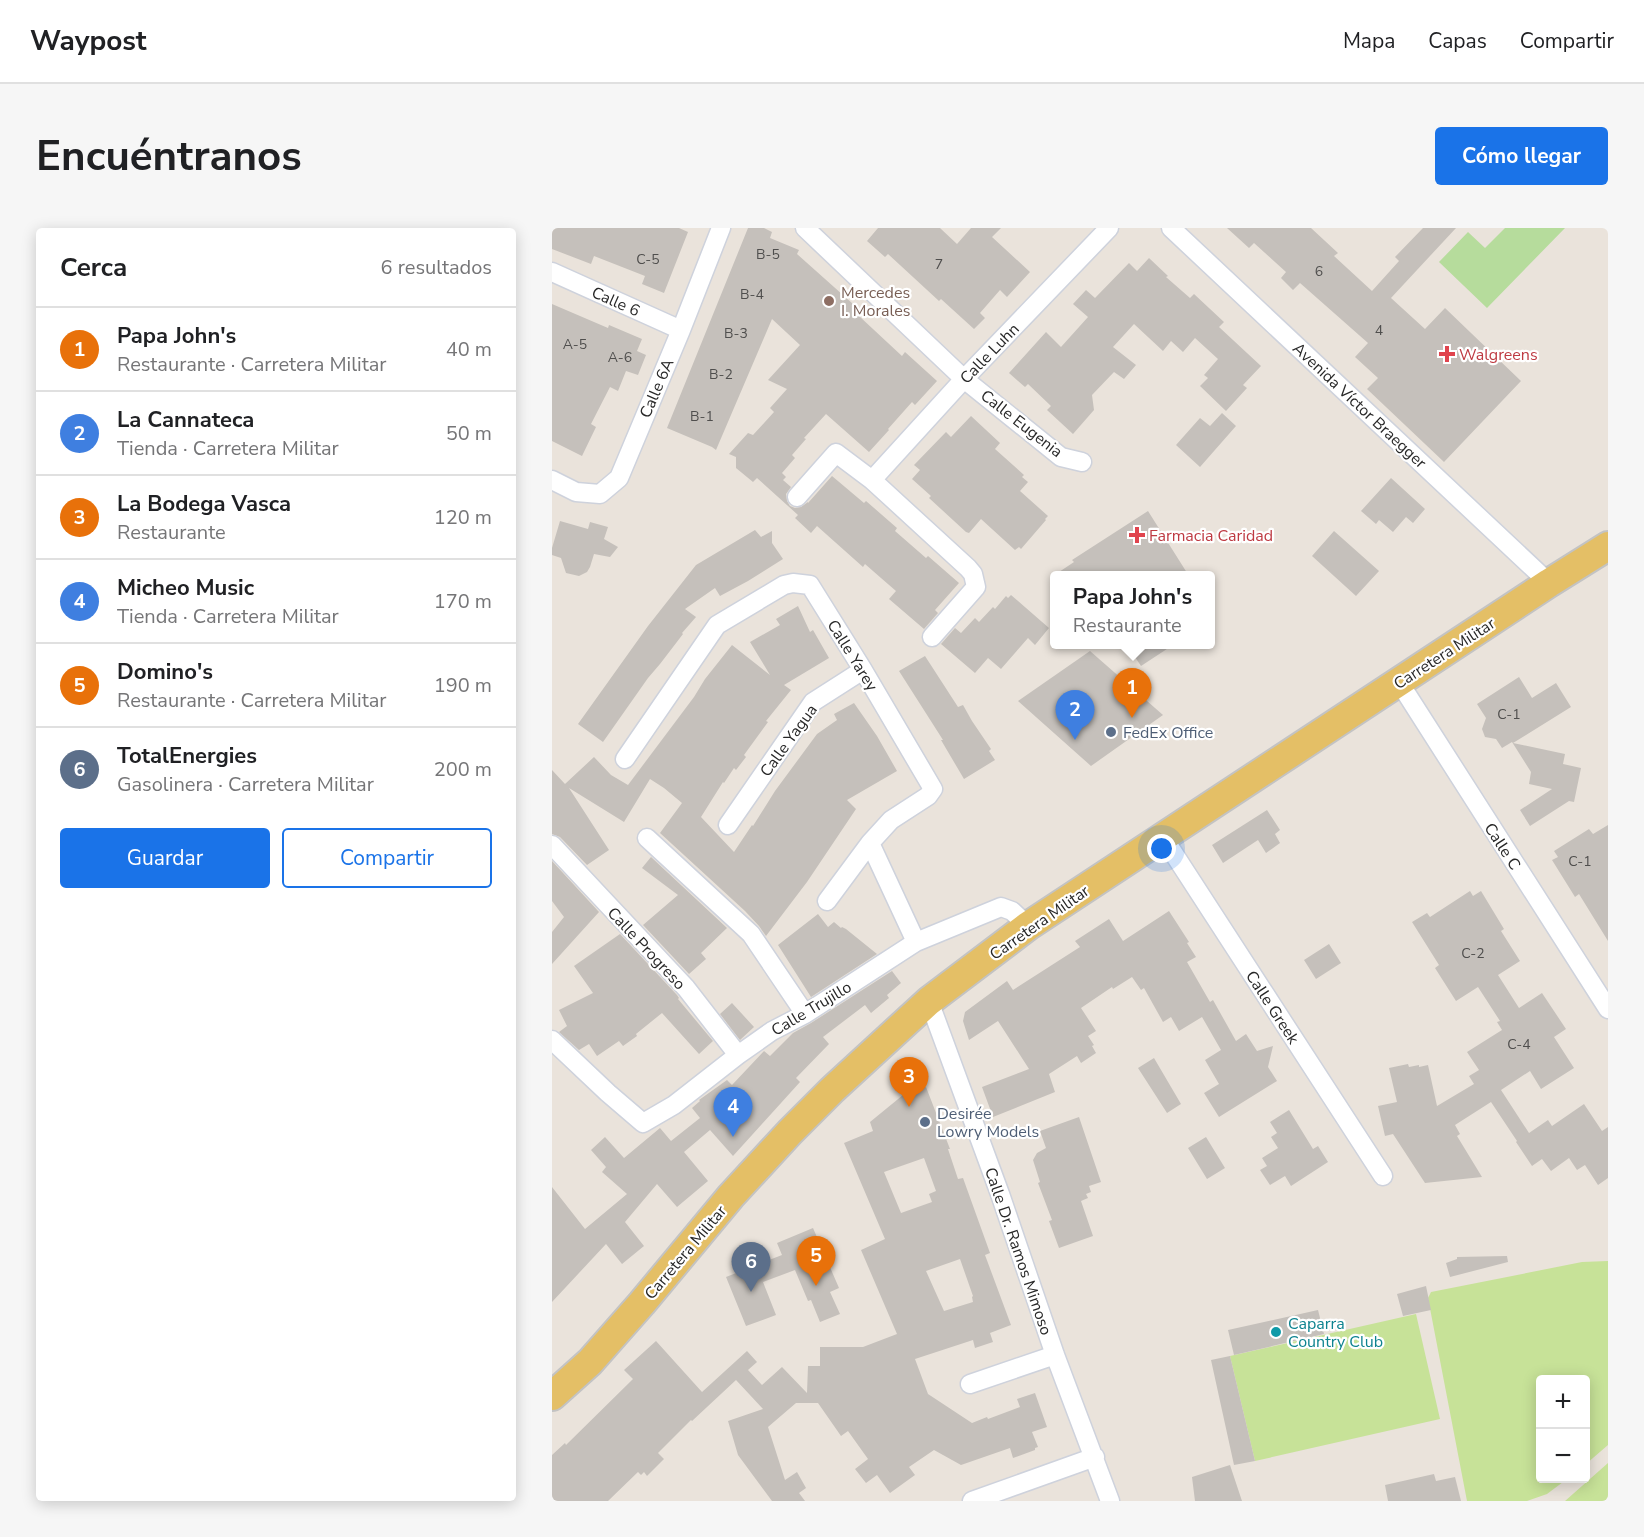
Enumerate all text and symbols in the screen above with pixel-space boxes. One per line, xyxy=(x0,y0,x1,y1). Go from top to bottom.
text: Waypost xyxy=(30,22,147,60)
text: Mapa xyxy=(1343,27,1395,55)
text: Capas xyxy=(1428,27,1487,55)
text: Compartir xyxy=(1520,27,1614,55)
button: Cómo llegar xyxy=(1435,127,1608,185)
text: Encuéntranos xyxy=(36,128,302,185)
house number: B-5 xyxy=(756,245,780,264)
text: Cerca xyxy=(60,250,127,285)
house number: C-5 xyxy=(636,250,660,269)
text: 6 resultados xyxy=(381,254,492,281)
house number: 7 xyxy=(935,255,943,274)
house number: 6 xyxy=(1315,262,1323,281)
street label: Calle 6 xyxy=(588,282,643,322)
place label: Mercedes I. Morales xyxy=(841,282,910,322)
house number: B-4 xyxy=(740,285,764,304)
marker: Mercedes I. Morales xyxy=(822,294,836,308)
street label: Calle Luhn xyxy=(955,318,1024,389)
text: Papa John's xyxy=(117,321,236,351)
house number: 4 xyxy=(1375,321,1383,340)
house number: B-3 xyxy=(724,324,748,343)
house number: A-5 xyxy=(563,335,587,354)
text: 1 xyxy=(74,336,86,363)
text: 40 m xyxy=(446,336,492,363)
street label: Avenida Víctor Braegger xyxy=(1288,338,1431,474)
place label: Walgreens xyxy=(1459,344,1538,366)
marker: Walgreens xyxy=(1440,347,1454,361)
house number: A-6 xyxy=(608,348,632,367)
text: Restaurante · Carretera Militar xyxy=(117,351,387,378)
street label: Calle 6A xyxy=(635,355,679,421)
house number: B-2 xyxy=(709,365,733,384)
street label: Calle Eugenia xyxy=(976,385,1067,463)
text: La Cannateca xyxy=(117,405,254,435)
house number: B-1 xyxy=(690,407,714,426)
text: 2 xyxy=(74,420,86,447)
text: 50 m xyxy=(446,420,492,447)
text: Tienda · Carretera Militar xyxy=(117,435,339,462)
text: La Bodega Vasca xyxy=(117,489,291,519)
text: 3 xyxy=(74,504,86,531)
text: 120 m xyxy=(434,504,492,531)
text: Restaurante xyxy=(117,519,226,546)
place label: Farmacia Caridad xyxy=(1149,525,1273,547)
marker: Farmacia Caridad xyxy=(1130,528,1144,542)
popup xyxy=(1050,571,1215,649)
text: Micheo Music xyxy=(117,573,254,603)
text: Papa John's xyxy=(1073,582,1192,612)
text: 4 xyxy=(74,588,86,615)
text: 170 m xyxy=(434,588,492,615)
text: Tienda · Carretera Militar xyxy=(117,603,339,630)
text: Restaurante xyxy=(1073,612,1182,639)
street label: Carretera Militar xyxy=(1390,613,1500,695)
street label: Calle Yarey xyxy=(822,616,883,696)
text: Domino's xyxy=(117,657,213,687)
pin: 1 xyxy=(1112,668,1152,718)
text: 5 xyxy=(74,672,86,699)
text: 190 m xyxy=(434,672,492,699)
text: Restaurante · Carretera Militar xyxy=(117,687,387,714)
pin: 2 xyxy=(1056,690,1094,740)
street label: Calle Yagua xyxy=(755,700,823,781)
house number: C-1 xyxy=(1497,705,1521,724)
place label: FedEx Office xyxy=(1123,722,1213,744)
marker: FedEx Office xyxy=(1104,725,1118,739)
text: TotalEnergies xyxy=(117,741,257,771)
text: 6 xyxy=(74,756,86,783)
text: 200 m xyxy=(434,756,492,783)
text: Gasolinera · Carretera Militar xyxy=(117,771,374,798)
street label: Calle C xyxy=(1479,819,1526,874)
button: Guardar xyxy=(60,828,270,888)
button: Compartir xyxy=(282,828,492,888)
your location xyxy=(1147,834,1176,863)
house number: C-1 xyxy=(1568,852,1592,871)
street label: Carretera Militar xyxy=(985,880,1094,965)
street label: Calle Progreso xyxy=(602,903,690,995)
house number: C-2 xyxy=(1461,944,1485,963)
street label: Calle Greek xyxy=(1240,967,1305,1049)
street label: Calle Trujillo xyxy=(767,976,856,1041)
house number: C-4 xyxy=(1507,1035,1531,1054)
pin: 3 xyxy=(890,1058,928,1107)
pin: 4 xyxy=(714,1088,753,1137)
place label: Desirée Lowry Models xyxy=(937,1103,1039,1143)
marker: Desirée Lowry Models xyxy=(918,1115,932,1129)
street label: Calle Dr. Ramos Mimoso xyxy=(979,1164,1057,1338)
street label: Carretera Militar xyxy=(640,1201,732,1304)
pin: 5 xyxy=(796,1236,836,1286)
pin: 6 xyxy=(732,1242,770,1292)
place label: Caparra Country Club xyxy=(1288,1313,1383,1353)
marker: Caparra Country Club xyxy=(1269,1325,1283,1339)
map controls xyxy=(1536,1375,1590,1483)
button: + xyxy=(1536,1375,1590,1429)
button: − xyxy=(1536,1429,1590,1483)

